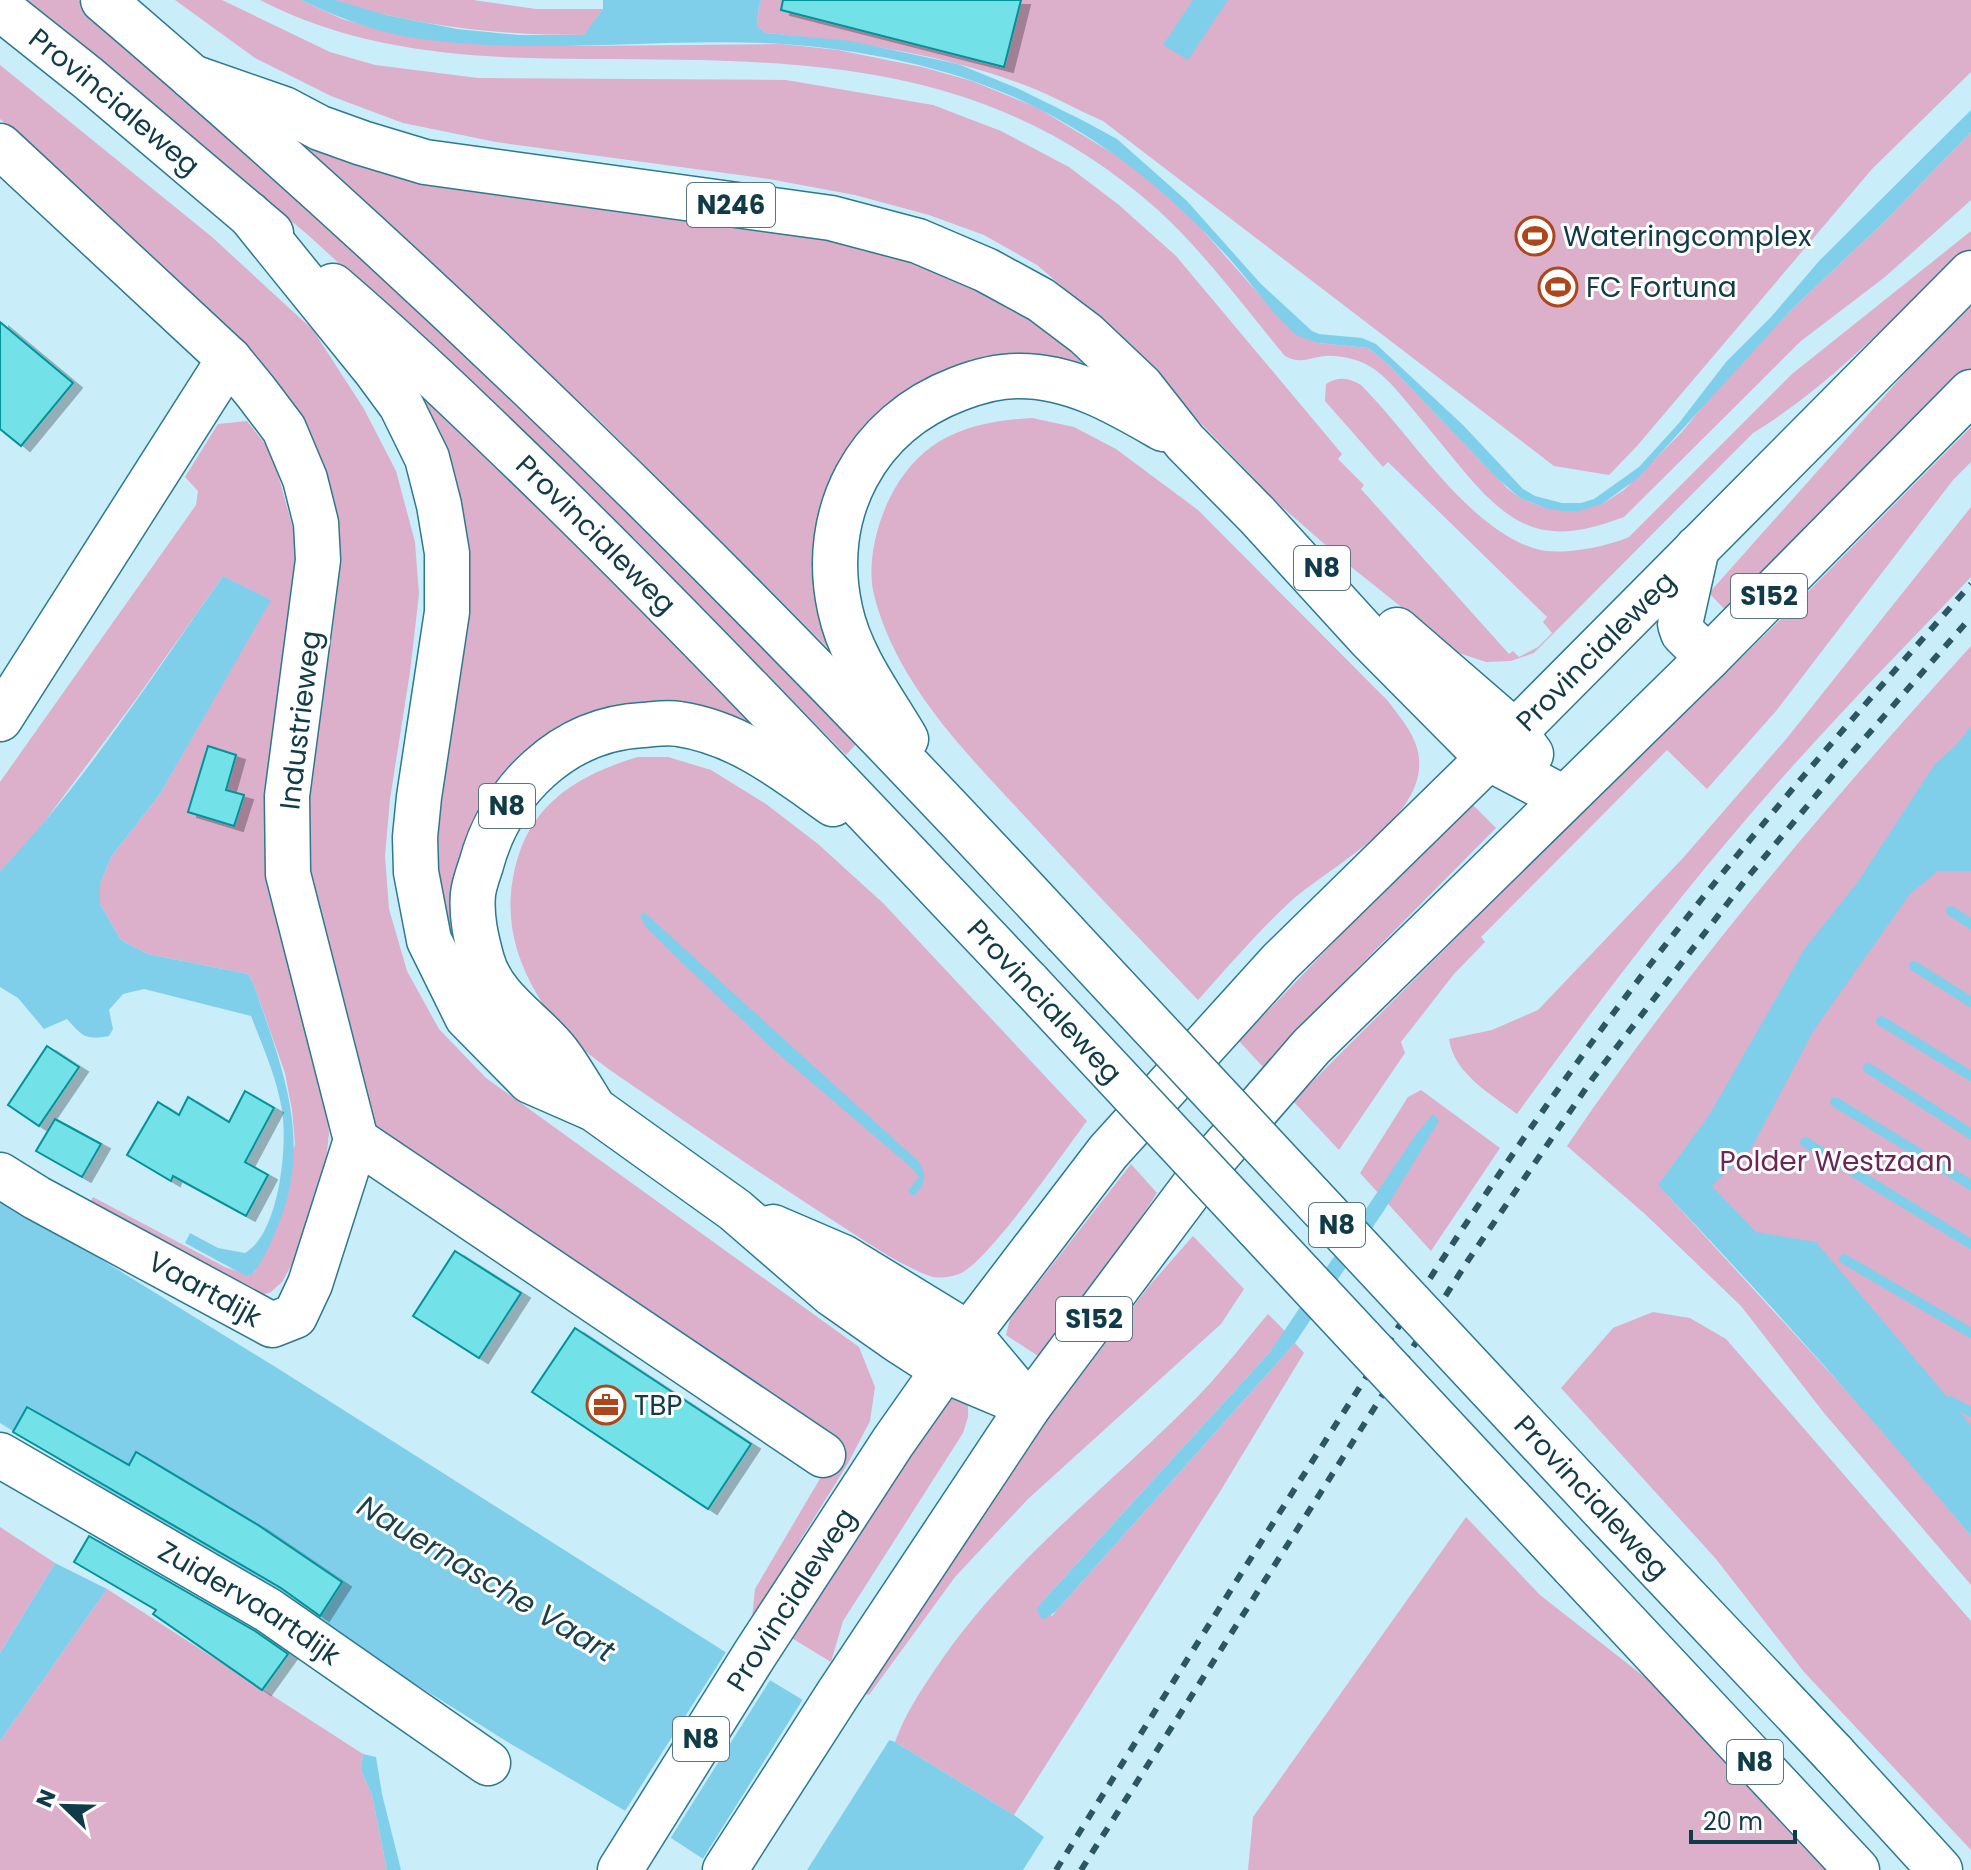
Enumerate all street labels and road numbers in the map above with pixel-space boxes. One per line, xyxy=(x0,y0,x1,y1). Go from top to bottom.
street label: Provincialeweg xyxy=(21,19,208,185)
road number: N246 xyxy=(687,183,775,227)
street label: Provincialeweg xyxy=(507,446,685,623)
road number: N8 xyxy=(1294,546,1350,590)
street label: Provincialeweg xyxy=(1507,563,1684,740)
road number: S152 xyxy=(1731,574,1807,618)
street label: Industrieweg xyxy=(270,628,331,812)
road number: N8 xyxy=(479,784,535,828)
street label: Provincialeweg xyxy=(958,911,1131,1092)
road number: N8 xyxy=(1309,1203,1365,1247)
street label: Vaartdijk xyxy=(141,1242,269,1337)
road number: S152 xyxy=(1056,1297,1132,1341)
street label: Provincialeweg xyxy=(1505,1407,1678,1588)
street label: Provincialeweg xyxy=(717,1500,865,1699)
street label: Zuidervaartdijk xyxy=(151,1532,349,1675)
road number: N8 xyxy=(673,1717,729,1761)
road number: N8 xyxy=(1727,1740,1783,1784)

